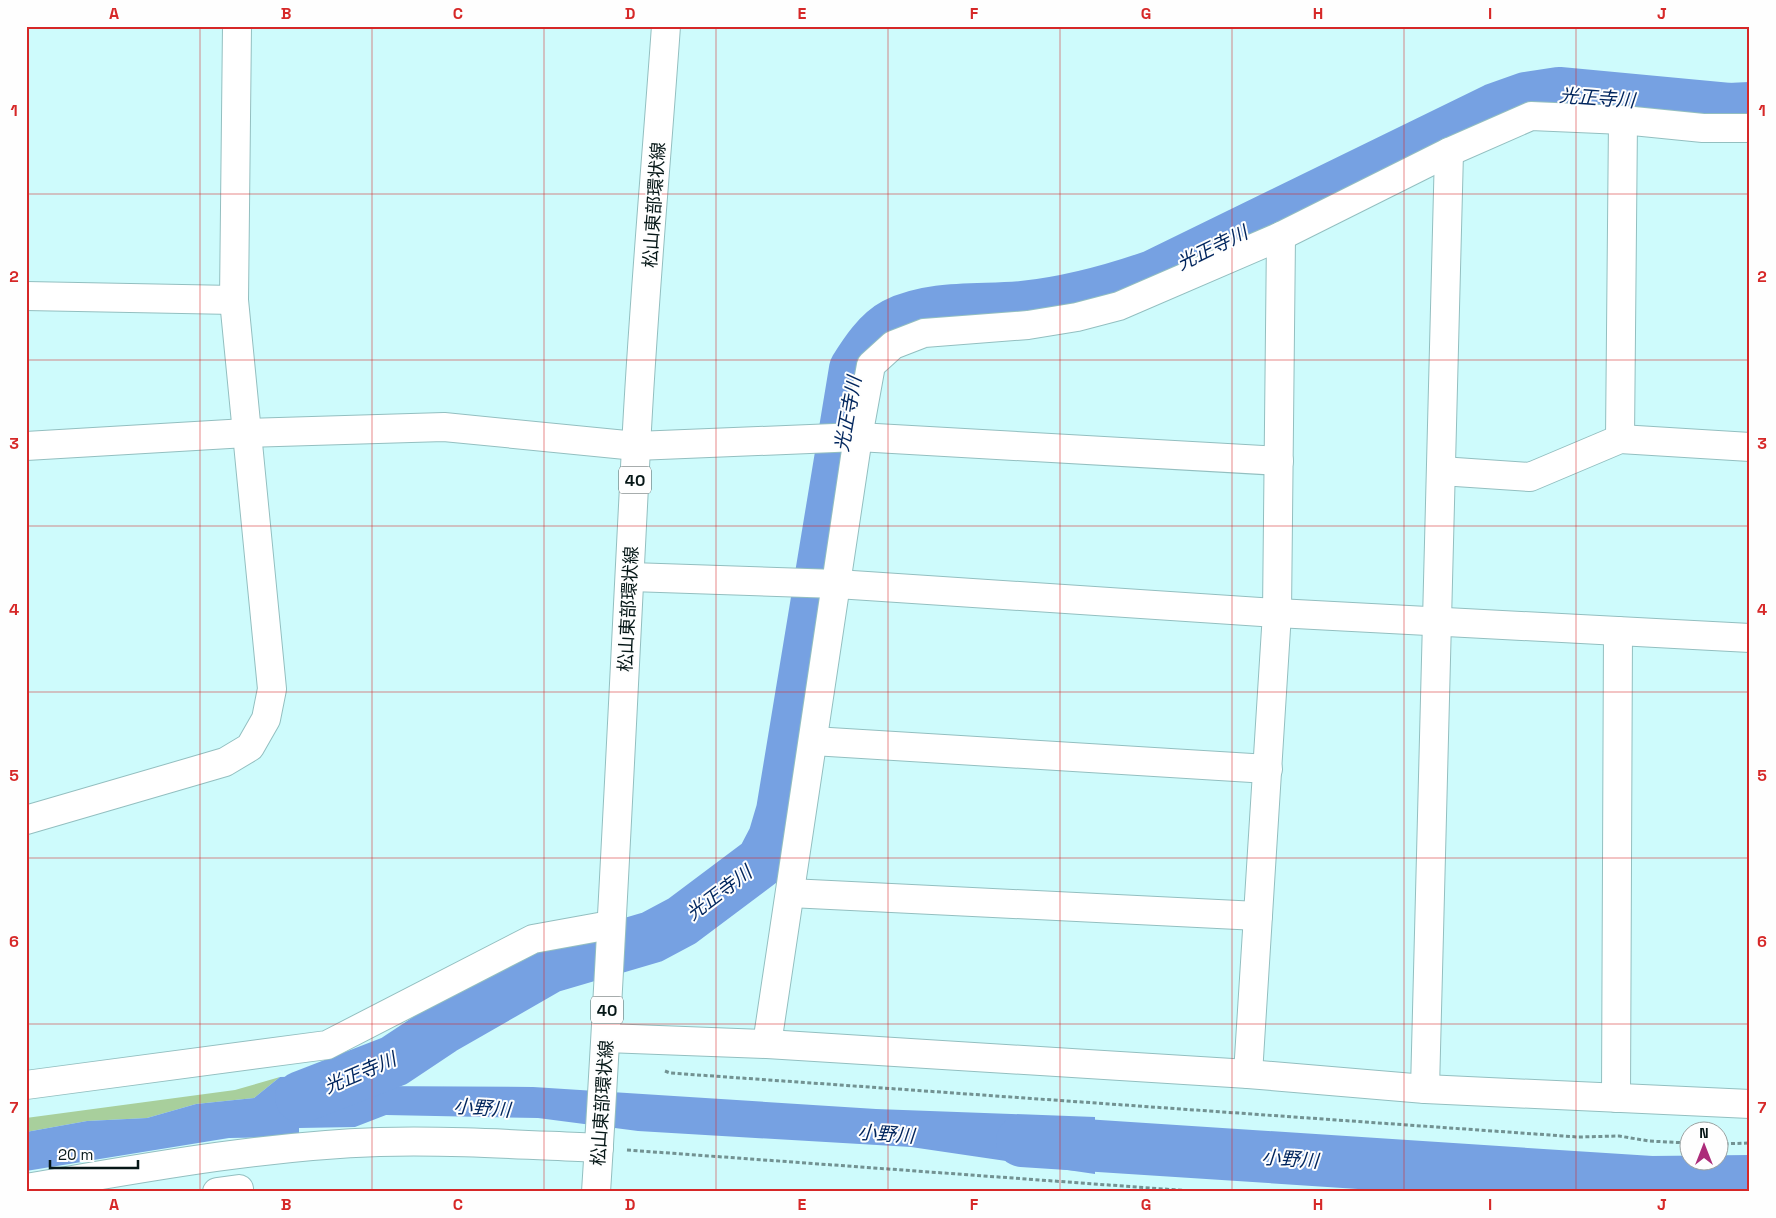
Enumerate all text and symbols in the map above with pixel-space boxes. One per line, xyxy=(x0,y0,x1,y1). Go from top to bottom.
text: A xyxy=(109,3,119,24)
text: B xyxy=(281,3,291,24)
text: C xyxy=(453,3,463,24)
text: D xyxy=(625,3,635,24)
text: E xyxy=(798,3,807,24)
text: F xyxy=(970,3,979,24)
text: G xyxy=(1141,3,1151,24)
text: H xyxy=(1313,3,1323,24)
text: I xyxy=(1488,3,1492,24)
text: J xyxy=(1657,3,1667,24)
water label: 光正寺川 xyxy=(1558,83,1638,113)
text: 1 xyxy=(10,100,18,121)
text: 1 xyxy=(1758,100,1766,121)
street label: 松山東部環状線 xyxy=(638,141,670,269)
water label: 光正寺川 xyxy=(1172,219,1253,276)
text: 2 xyxy=(9,266,19,287)
text: 2 xyxy=(1757,266,1767,287)
water label: 光正寺川 xyxy=(829,372,867,454)
text: 3 xyxy=(9,433,19,454)
text: 3 xyxy=(1757,433,1767,454)
road number: 40 xyxy=(619,466,651,494)
street label: 松山東部環状線 xyxy=(613,545,643,673)
text: 4 xyxy=(9,599,19,620)
text: 4 xyxy=(1757,599,1767,620)
text: 5 xyxy=(9,765,19,786)
text: 5 xyxy=(1757,765,1767,786)
water label: 光正寺川 xyxy=(681,859,758,926)
text: 6 xyxy=(9,931,19,952)
text: 6 xyxy=(1757,931,1767,952)
road number: 40 xyxy=(591,996,623,1024)
street label: 松山東部環状線 xyxy=(586,1039,618,1167)
water label: 光正寺川 xyxy=(320,1046,402,1099)
water label: 小野川 xyxy=(453,1094,513,1123)
text: 7 xyxy=(10,1097,19,1118)
text: 7 xyxy=(1758,1097,1767,1118)
water label: 小野川 xyxy=(857,1120,917,1149)
north arrow xyxy=(1678,1120,1728,1170)
text: N xyxy=(1699,1124,1709,1142)
scale bar xyxy=(50,1138,138,1170)
text: 20 m xyxy=(58,1145,93,1164)
water label: 小野川 xyxy=(1261,1145,1321,1174)
text: A xyxy=(109,1194,119,1215)
text: B xyxy=(281,1194,291,1215)
text: C xyxy=(453,1194,463,1215)
text: D xyxy=(625,1194,635,1215)
text: E xyxy=(798,1194,807,1215)
text: F xyxy=(970,1194,979,1215)
text: G xyxy=(1141,1194,1151,1215)
text: H xyxy=(1313,1194,1323,1215)
text: I xyxy=(1488,1194,1492,1215)
text: J xyxy=(1657,1194,1667,1215)

